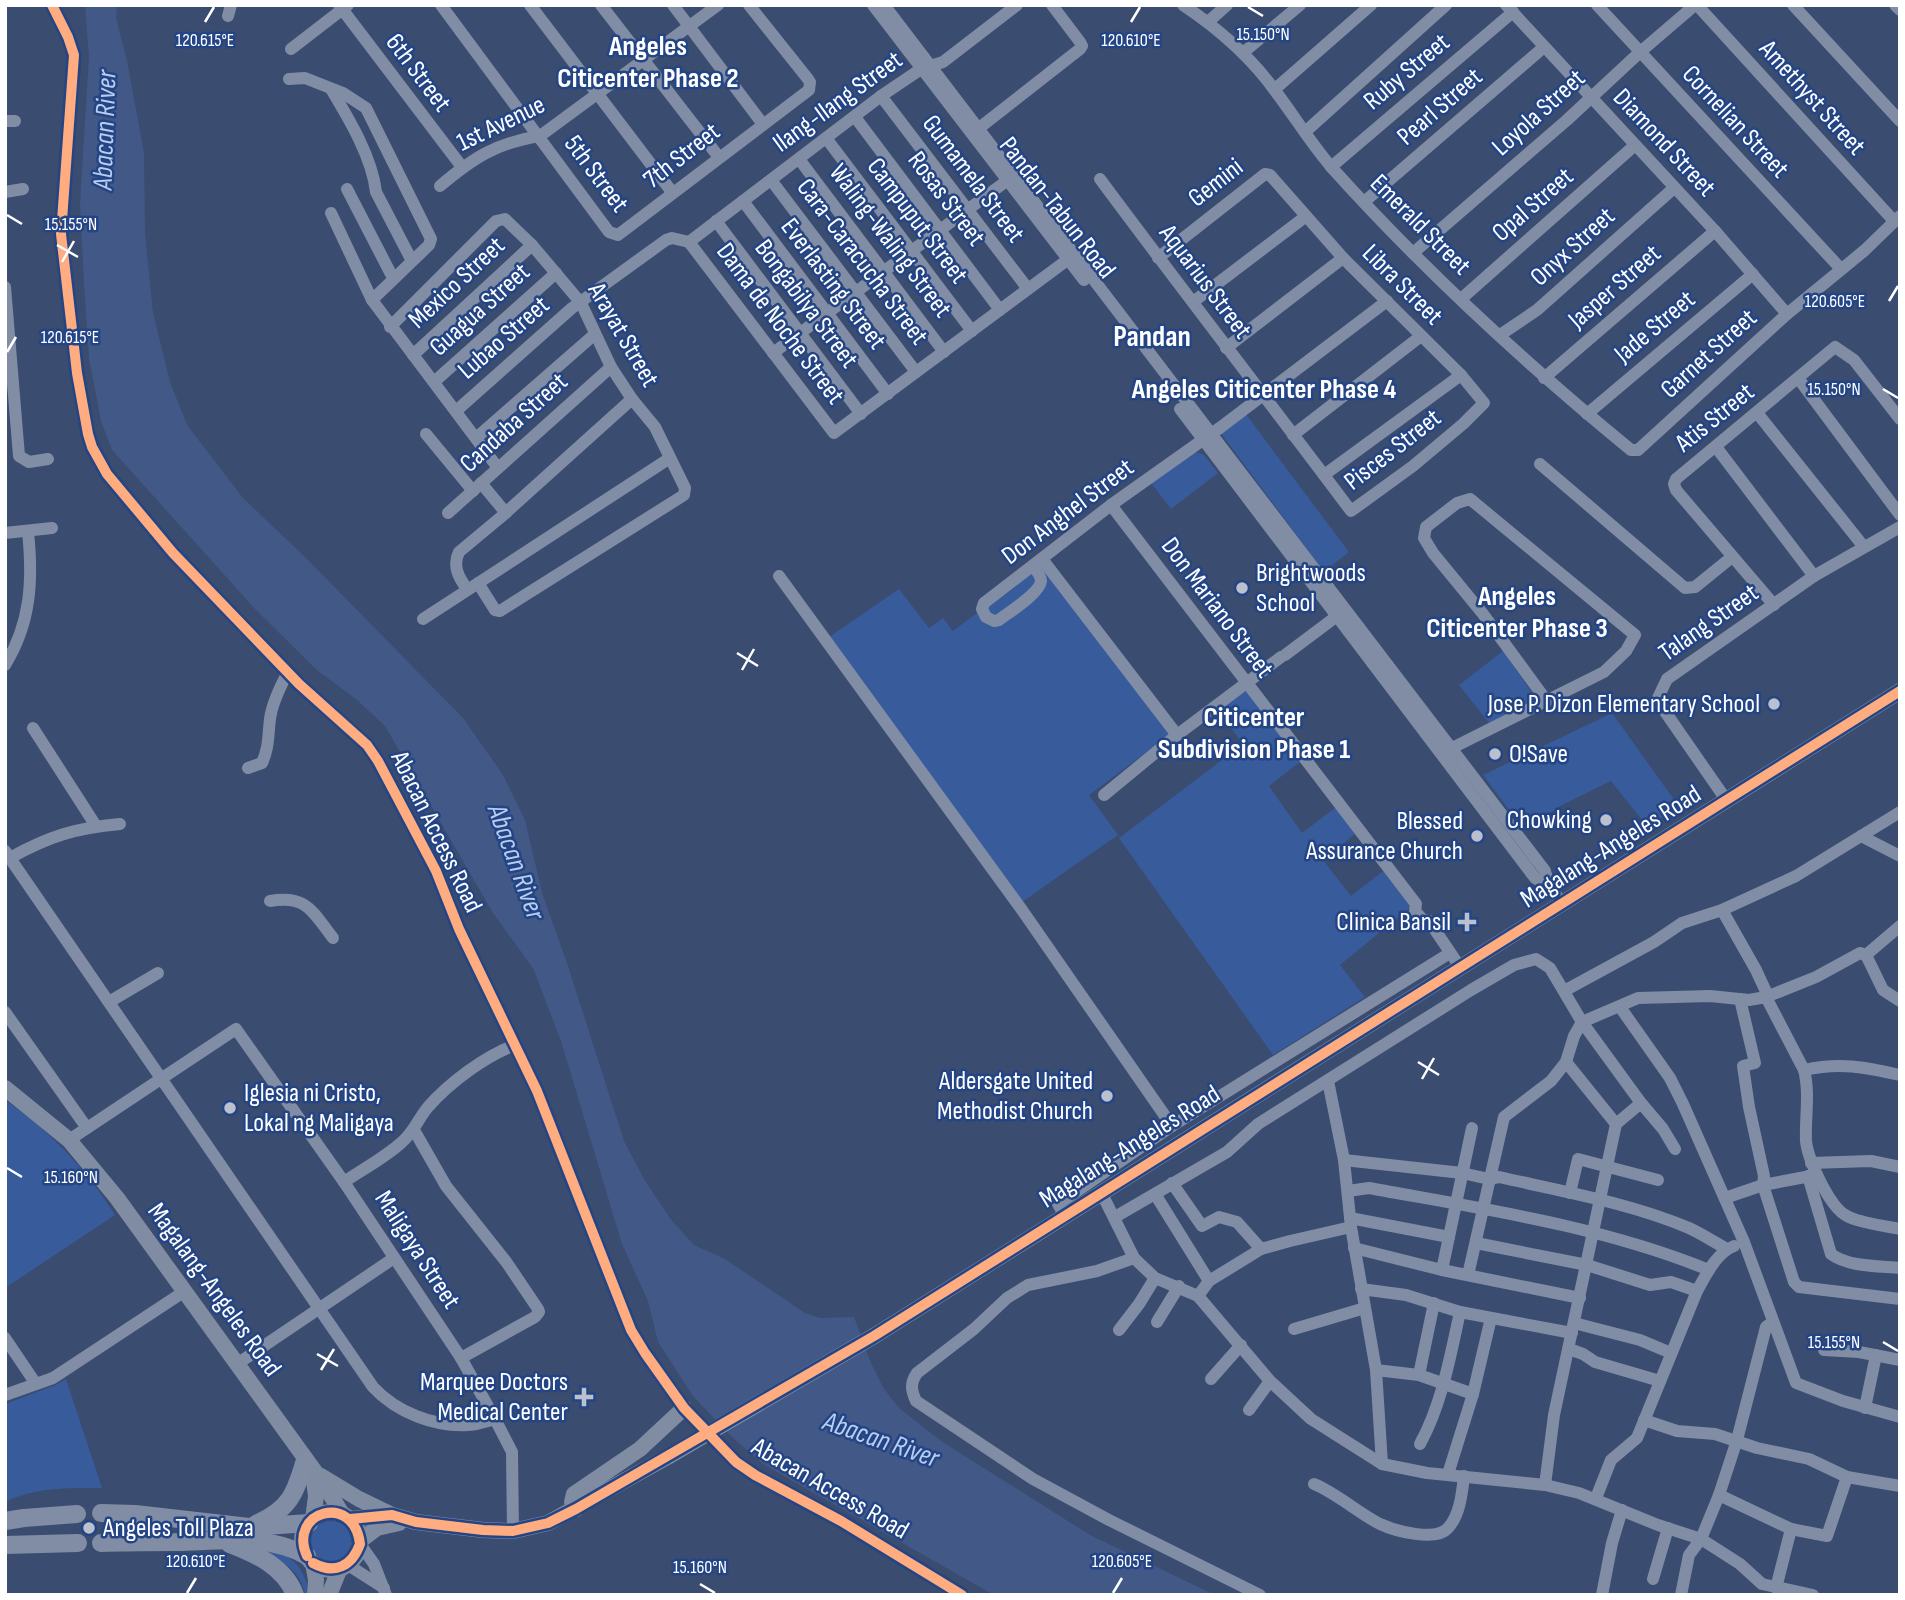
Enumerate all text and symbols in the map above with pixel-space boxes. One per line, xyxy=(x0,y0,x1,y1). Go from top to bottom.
text: 15.150°N xyxy=(1236,24,1290,45)
street label: Ruby Street xyxy=(1358,27,1456,117)
street label: 6th Street xyxy=(379,28,457,118)
text: 120.615°E xyxy=(176,30,234,51)
district label: Angeles Citicenter Phase 2 xyxy=(557,30,739,95)
text: 120.610°E xyxy=(1101,30,1161,51)
street label: Amethyst Street xyxy=(1752,33,1872,162)
street label: Ilang-Ilang Street xyxy=(767,45,909,159)
street label: Cornelian Street xyxy=(1675,59,1795,185)
street label: Pearl Street xyxy=(1391,62,1489,152)
street label: Loyola Street xyxy=(1486,63,1592,163)
water label: Abacan River xyxy=(86,68,124,192)
street label: Diamond Street xyxy=(1606,83,1722,203)
street label: 1st Avenue xyxy=(452,89,550,159)
street label: Gumamela Street xyxy=(915,109,1031,249)
street label: 7th Street xyxy=(638,116,727,196)
street label: 5th Street xyxy=(557,129,635,219)
street label: Pandan-Tabun Road xyxy=(992,131,1122,285)
street label: Rosas Street xyxy=(901,146,992,252)
street label: Campuput Street xyxy=(860,152,974,290)
street label: Gemini xyxy=(1182,152,1250,214)
street label: Waling-Waling Street xyxy=(822,158,958,324)
street label: Opal Street xyxy=(1486,161,1580,249)
street label: Emerald Street xyxy=(1363,168,1477,282)
street label: Cara-Caracucha Street xyxy=(789,173,935,351)
street label: Onyx Street xyxy=(1524,201,1622,293)
street label: Everlasting Street xyxy=(774,212,892,356)
text: 15.155°N xyxy=(45,214,97,235)
street label: Aquarius Street xyxy=(1151,218,1258,345)
street label: Mexico Street xyxy=(402,231,512,335)
street label: Bongabilya Street xyxy=(748,234,864,374)
street label: Dama de Noche Street xyxy=(709,237,851,411)
street label: Libra Street xyxy=(1355,238,1449,332)
street label: Jasper Street xyxy=(1562,238,1668,336)
street label: Guagua Street xyxy=(423,257,537,363)
street label: Arayat Street xyxy=(580,277,665,393)
street label: Jade Street xyxy=(1608,284,1702,370)
street label: Lubao Street xyxy=(452,290,556,386)
text: 120.605°E xyxy=(1805,291,1865,312)
street label: Garnet Street xyxy=(1655,303,1764,405)
district label: Pandan xyxy=(1113,319,1191,355)
text: 120.615°E xyxy=(41,327,99,348)
street label: Candaba Street xyxy=(454,367,574,479)
district label: Angeles Citicenter Phase 4 xyxy=(1131,373,1396,406)
street label: Atis Street xyxy=(1669,377,1761,460)
text: 15.150°N xyxy=(1807,379,1861,400)
street label: Pisces Street xyxy=(1338,403,1448,497)
street label: Don Anghel Street xyxy=(996,452,1140,572)
street label: Don Mariano Street xyxy=(1154,532,1280,684)
place label: Brightwoods School xyxy=(1256,558,1366,619)
street label: Talang Street xyxy=(1653,578,1765,668)
marker: Brightwoods School xyxy=(1234,580,1250,596)
district label: Angeles Citicenter Phase 3 xyxy=(1426,580,1608,645)
place label: Jose P. Dizon Elementary School xyxy=(1487,689,1760,720)
marker: Jose P. Dizon Elementary School xyxy=(1766,696,1782,712)
district label: Citicenter Subdivision Phase 1 xyxy=(1158,701,1350,766)
place label: O!Save xyxy=(1509,739,1568,770)
street label: Abacan Access Road xyxy=(383,745,488,918)
marker: O!Save xyxy=(1487,746,1503,762)
street label: Magalang-Angeles Road xyxy=(1515,779,1707,915)
water label: Abacan River xyxy=(480,799,552,925)
place label: Chowking xyxy=(1507,805,1592,836)
place label: Blessed Assurance Church xyxy=(1305,806,1463,867)
marker: Chowking xyxy=(1598,812,1614,828)
marker: Blessed Assurance Church xyxy=(1469,828,1485,844)
place label: Clinica Bansil xyxy=(1336,907,1451,938)
marker: Clinica Bansil xyxy=(1457,912,1477,932)
place label: Aldersgate United Methodist Church xyxy=(937,1066,1093,1127)
place label: Iglesia ni Cristo, Lokal ng Maligaya xyxy=(244,1078,394,1139)
street label: Magalang-Angeles Road xyxy=(1034,1079,1226,1215)
marker: Aldersgate United Methodist Church xyxy=(1099,1088,1115,1104)
marker: Iglesia ni Cristo, Lokal ng Maligaya xyxy=(222,1100,238,1116)
text: 15.160°N xyxy=(44,1167,98,1188)
street label: Maligaya Street xyxy=(367,1185,467,1315)
street label: Magalang-Angeles Road xyxy=(141,1197,287,1383)
text: 15.155°N xyxy=(1808,1332,1860,1353)
place label: Marquee Doctors Medical Center xyxy=(420,1367,569,1428)
marker: Marquee Doctors Medical Center xyxy=(574,1387,594,1407)
water label: Abacan River xyxy=(818,1405,944,1476)
street label: Abacan Access Road xyxy=(745,1431,914,1546)
place label: Angeles Toll Plaza xyxy=(102,1513,254,1544)
marker: Angeles Toll Plaza xyxy=(81,1520,97,1536)
text: 120.610°E xyxy=(166,1551,226,1572)
text: 120.605°E xyxy=(1092,1551,1152,1572)
text: 15.160°N xyxy=(673,1557,727,1578)

